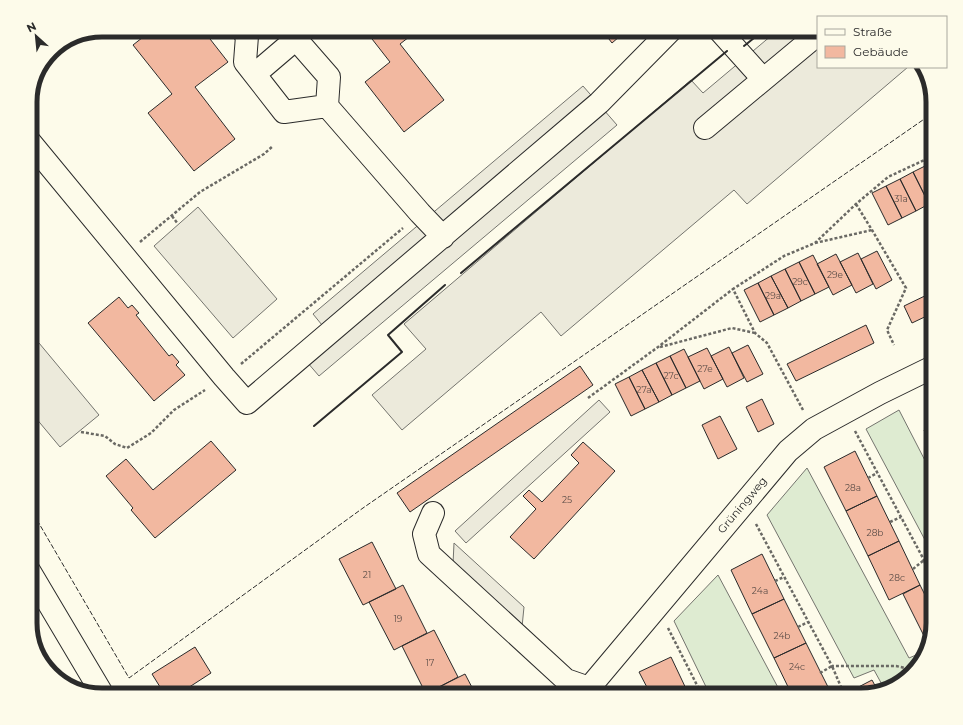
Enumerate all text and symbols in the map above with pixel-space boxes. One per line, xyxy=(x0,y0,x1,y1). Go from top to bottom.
north arrow xyxy=(16,16,56,56)
legend xyxy=(817,16,947,68)
text: N xyxy=(24,19,39,35)
text: Straße xyxy=(853,24,892,39)
text: Gebäude xyxy=(853,44,908,59)
house number: 31a xyxy=(894,193,908,204)
house number: 29e xyxy=(827,269,844,280)
house number: 29c xyxy=(792,276,808,287)
house number: 29a xyxy=(765,290,781,301)
house number: 27e xyxy=(697,363,713,374)
house number: 27c xyxy=(663,370,679,381)
house number: 27a xyxy=(636,384,652,395)
street label: Grüningweg xyxy=(714,474,770,536)
house number: 28a xyxy=(845,482,861,493)
house number: 25 xyxy=(562,494,572,505)
house number: 28b xyxy=(867,527,883,538)
house number: 21 xyxy=(363,569,371,580)
house number: 28c xyxy=(889,572,905,583)
house number: 24a xyxy=(752,585,768,596)
house number: 19 xyxy=(394,613,403,624)
house number: 24b xyxy=(774,630,790,641)
house number: 17 xyxy=(426,657,434,668)
house number: 24c xyxy=(789,661,805,672)

